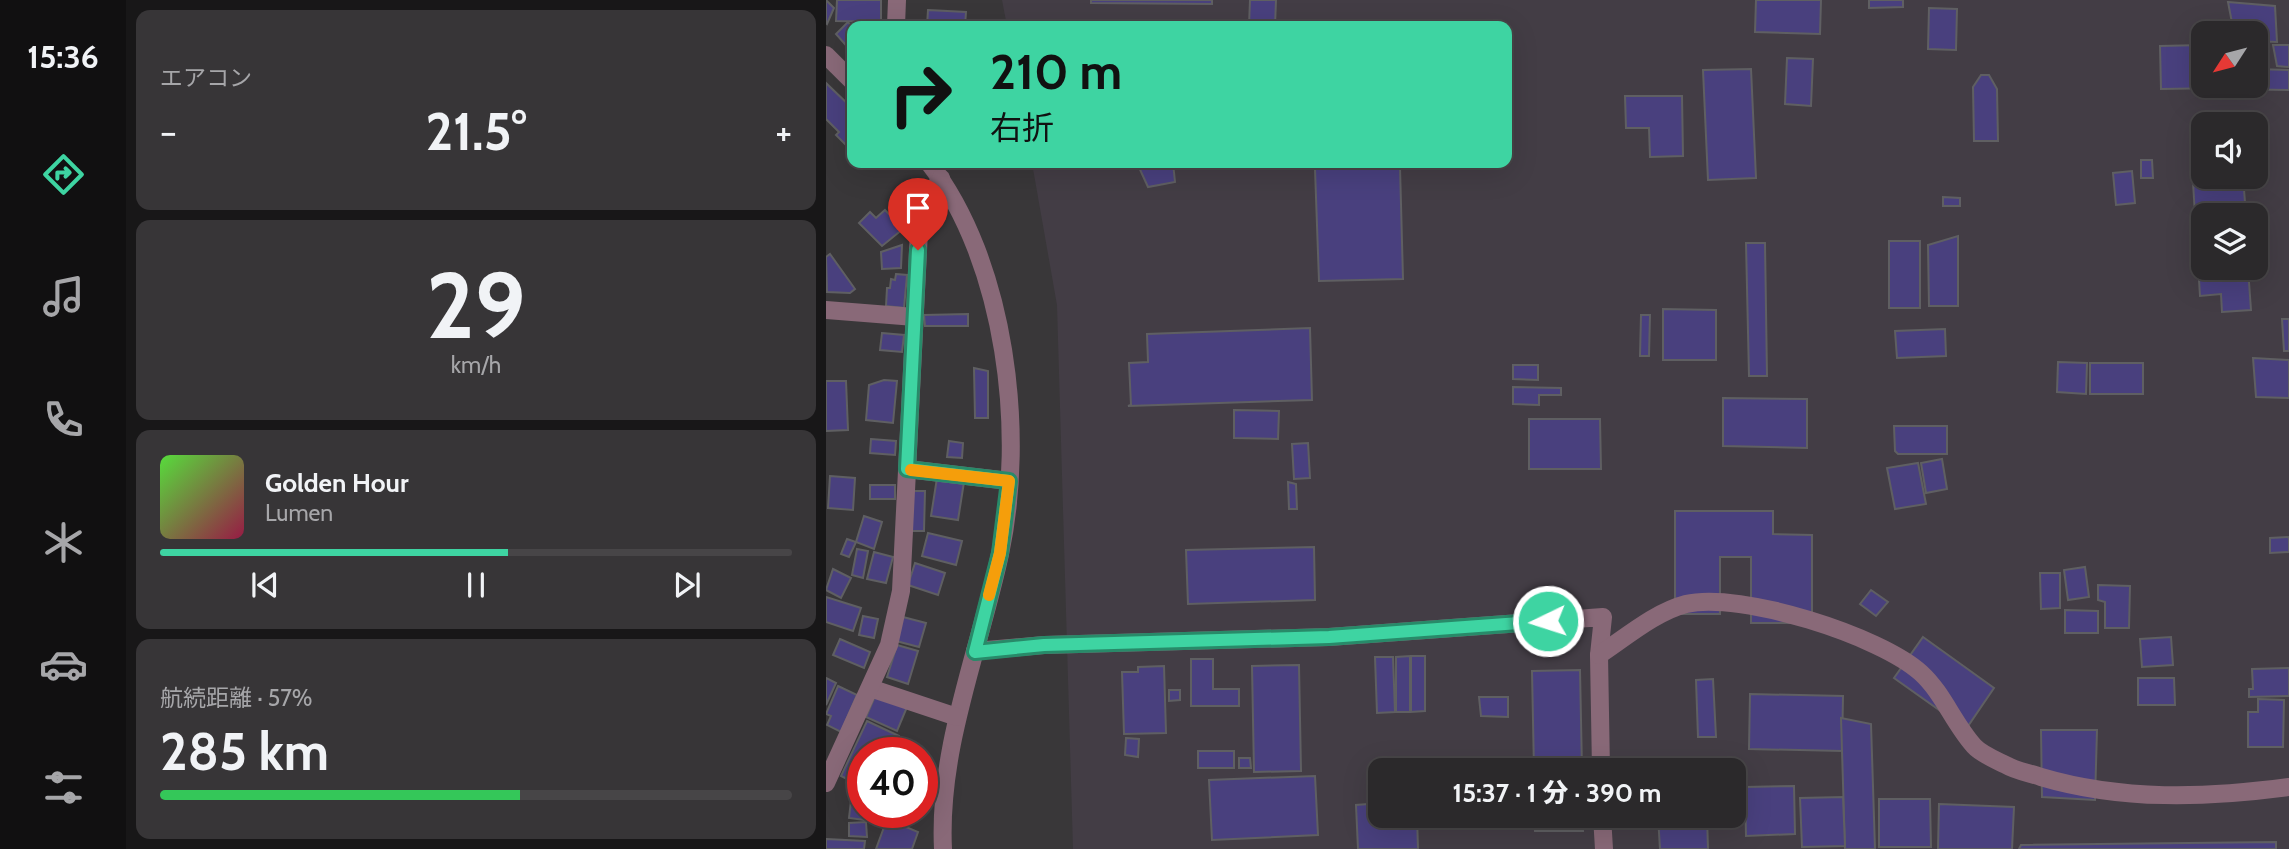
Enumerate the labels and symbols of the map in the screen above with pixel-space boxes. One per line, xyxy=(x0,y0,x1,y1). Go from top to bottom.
north arrow xyxy=(2191,21,2268,98)
pin xyxy=(888,178,948,250)
position arrow xyxy=(1511,584,1585,658)
speed limit sign: 40 xyxy=(847,737,938,828)

